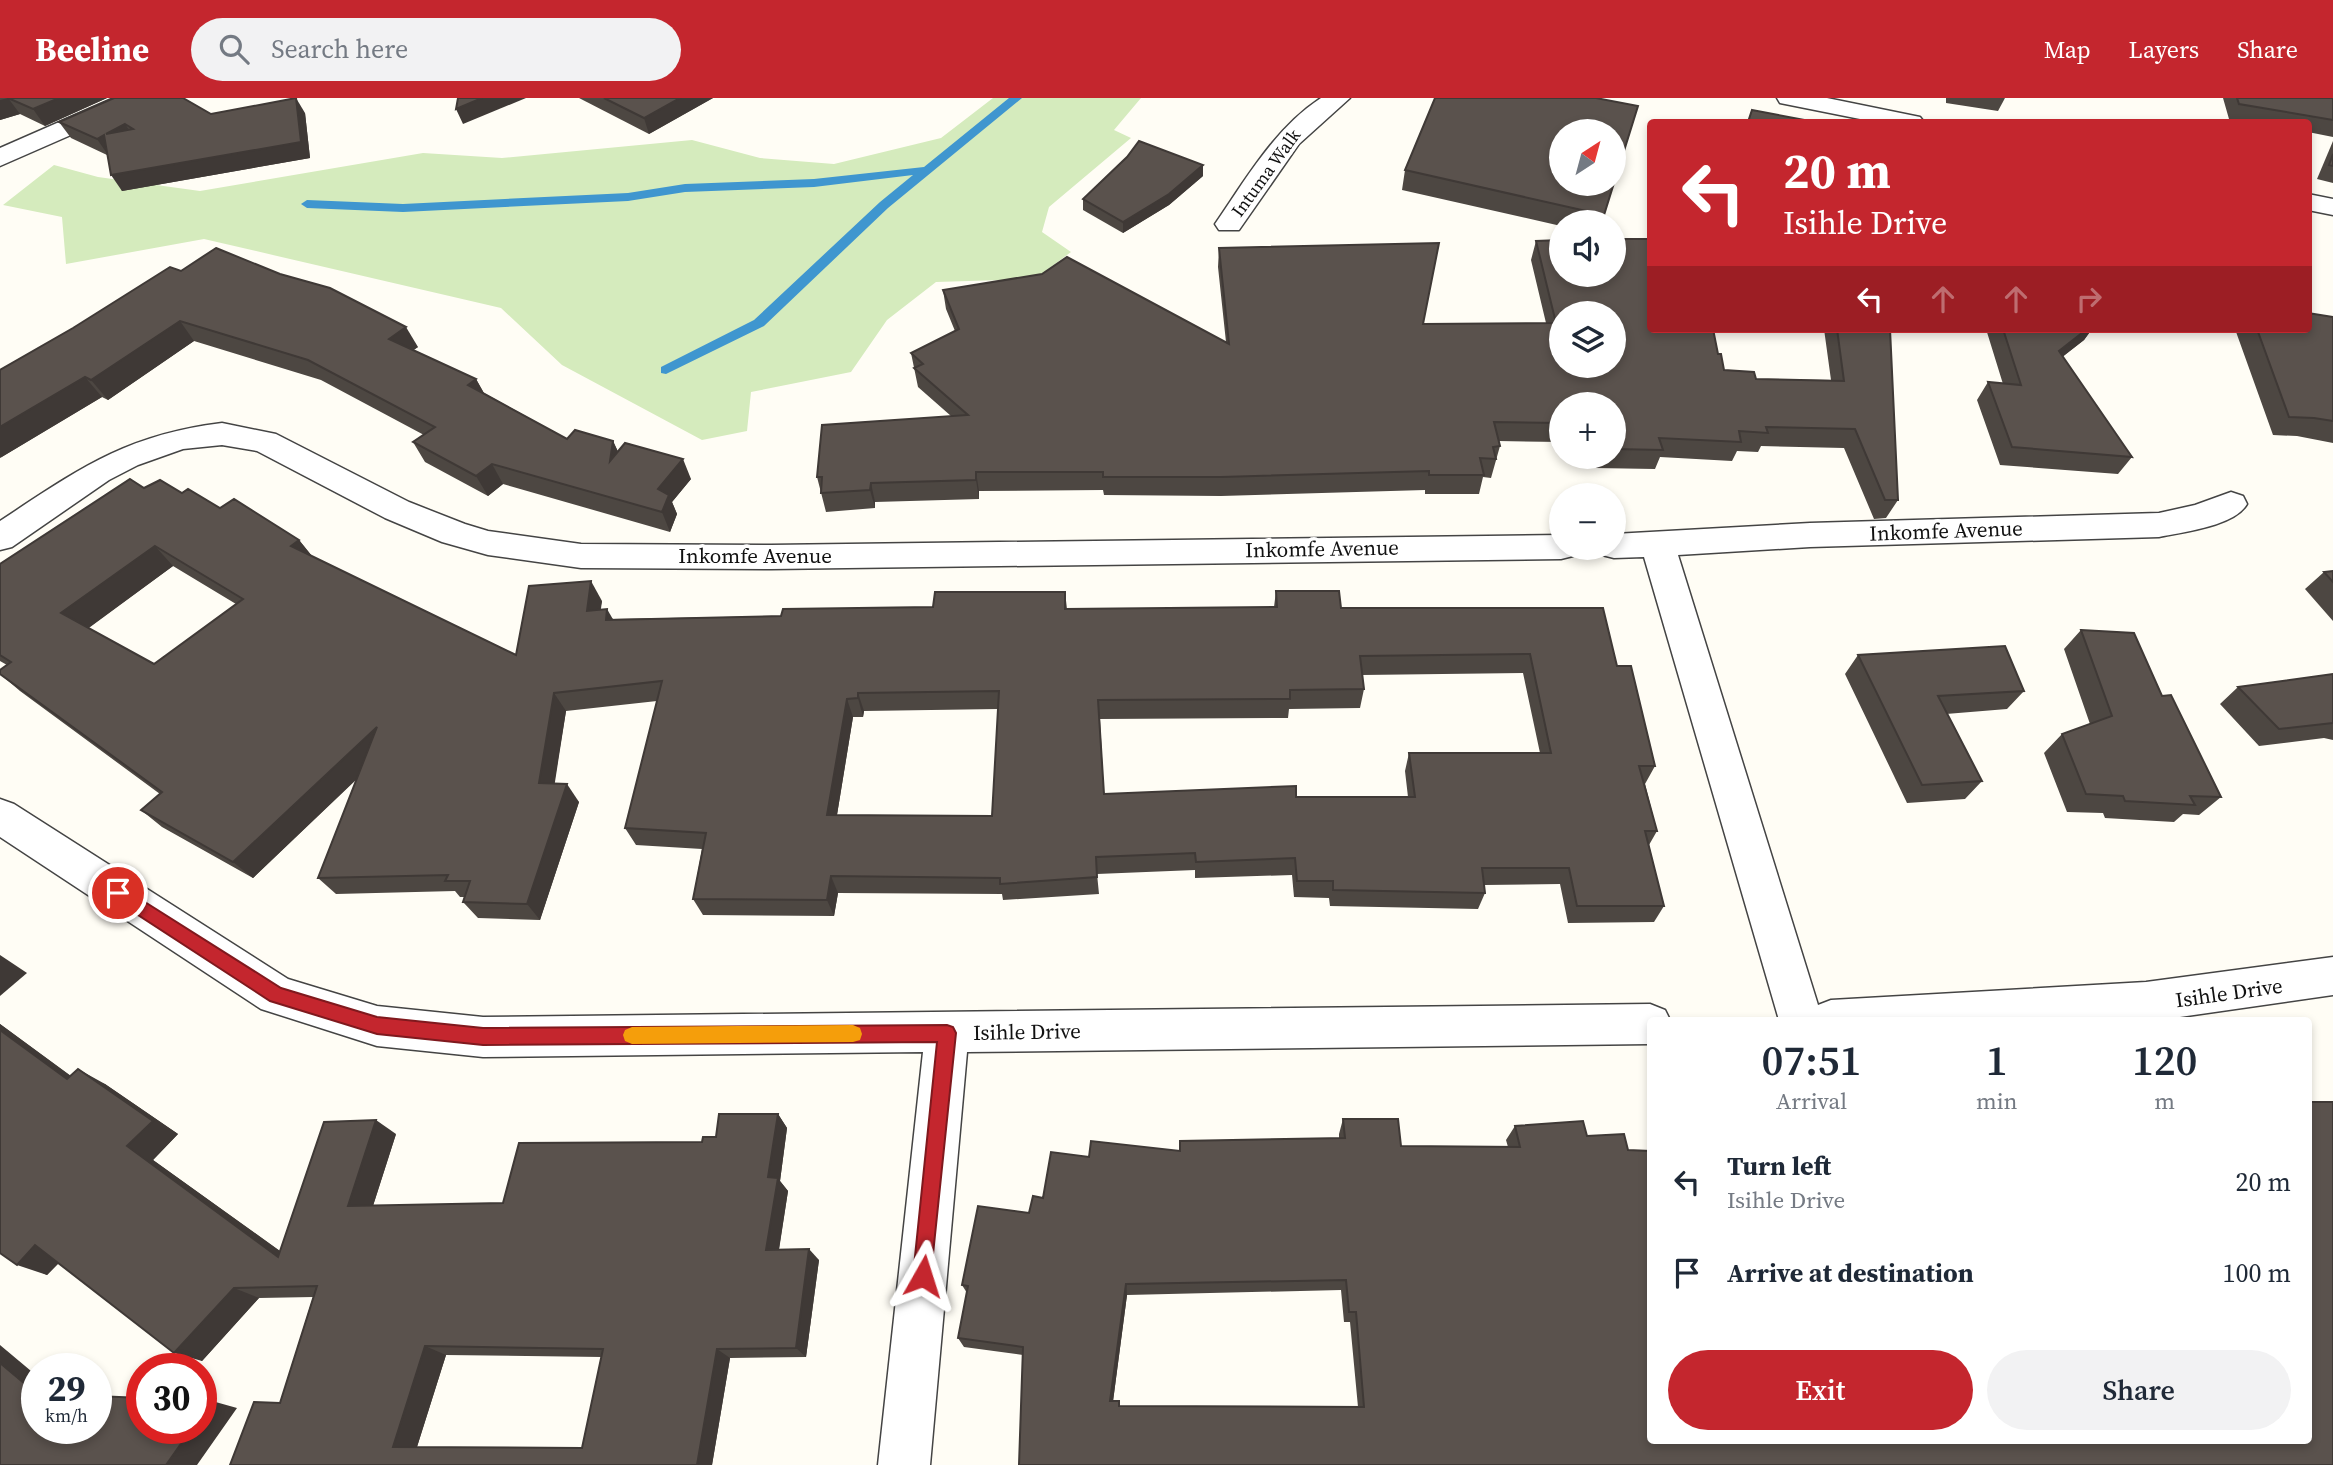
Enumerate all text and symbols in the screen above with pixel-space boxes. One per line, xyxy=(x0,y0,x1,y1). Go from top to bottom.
search box xyxy=(191,18,681,81)
text: Beeline xyxy=(35,27,149,72)
icon: search xyxy=(215,30,253,68)
text: Search here xyxy=(271,31,408,67)
text: Map xyxy=(2044,33,2091,66)
text: Layers xyxy=(2129,33,2199,66)
text: Share xyxy=(2237,33,2298,66)
north arrow xyxy=(1549,119,1626,196)
map controls xyxy=(1549,119,1626,560)
street label: Intuma Walk xyxy=(1225,123,1306,222)
text: 20 m xyxy=(1783,137,1891,204)
icon: left xyxy=(1668,147,1759,238)
text: Isihle Drive xyxy=(1783,201,1947,245)
button: sound xyxy=(1549,210,1626,287)
icon: left xyxy=(1851,280,1889,318)
icon: ahead xyxy=(1924,280,1962,318)
icon: ahead xyxy=(1997,280,2035,318)
icon: right xyxy=(2070,280,2108,318)
button: layers xyxy=(1549,301,1626,378)
button: + xyxy=(1549,392,1626,469)
button: − xyxy=(1549,483,1626,560)
street label: Inkomfe Avenue xyxy=(1869,513,2023,548)
street label: Inkomfe Avenue xyxy=(1245,533,1399,564)
street label: Inkomfe Avenue xyxy=(678,541,832,570)
pin xyxy=(88,863,148,923)
icon: arrive xyxy=(99,874,137,912)
street label: Isihle Drive xyxy=(2174,971,2284,1014)
street label: Isihle Drive xyxy=(973,1016,1081,1047)
text: 07:51 xyxy=(1761,1031,1861,1089)
text: 1 xyxy=(1986,1031,2008,1089)
text: 120 xyxy=(2132,1031,2197,1089)
text: Arrival xyxy=(1776,1085,1847,1117)
text: min xyxy=(1976,1085,2017,1117)
text: m xyxy=(2154,1085,2175,1117)
text: Turn left xyxy=(1727,1148,1831,1184)
icon: left xyxy=(1668,1163,1706,1201)
text: 20 m xyxy=(2236,1164,2291,1200)
text: Isihle Drive xyxy=(1727,1184,1845,1216)
position arrow xyxy=(886,1239,960,1313)
icon: arrive xyxy=(1668,1254,1706,1292)
text: Arrive at destination xyxy=(1727,1255,1974,1291)
text: 100 m xyxy=(2223,1255,2291,1291)
button: Exit xyxy=(1668,1350,1973,1430)
button: Share xyxy=(1987,1350,2291,1430)
speed limit sign: 30 xyxy=(126,1353,217,1444)
text: 29 xyxy=(48,1365,85,1413)
text: km/h xyxy=(45,1403,88,1428)

